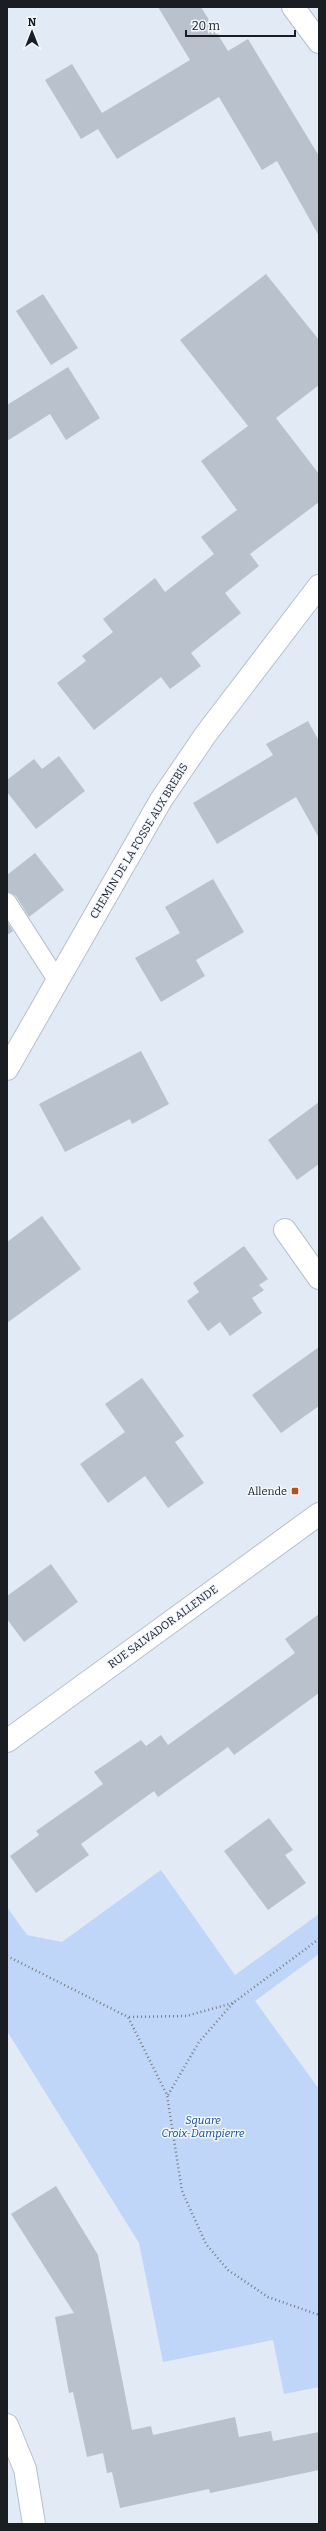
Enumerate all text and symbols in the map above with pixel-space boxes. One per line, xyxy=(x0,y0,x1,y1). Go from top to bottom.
north arrow xyxy=(12,12,52,52)
scale bar xyxy=(186,12,295,38)
text: N xyxy=(28,16,37,29)
text: 20 m xyxy=(192,19,221,33)
street label: CHEMIN DE LA FOSSE AUX BREBIS xyxy=(87,761,191,921)
place label: Allende xyxy=(247,1485,287,1498)
marker: Allende xyxy=(290,1486,300,1496)
street label: RUE SALVADOR ALLENDE xyxy=(106,1583,221,1671)
park label: Square Croix-Dampierre xyxy=(161,2114,245,2140)

